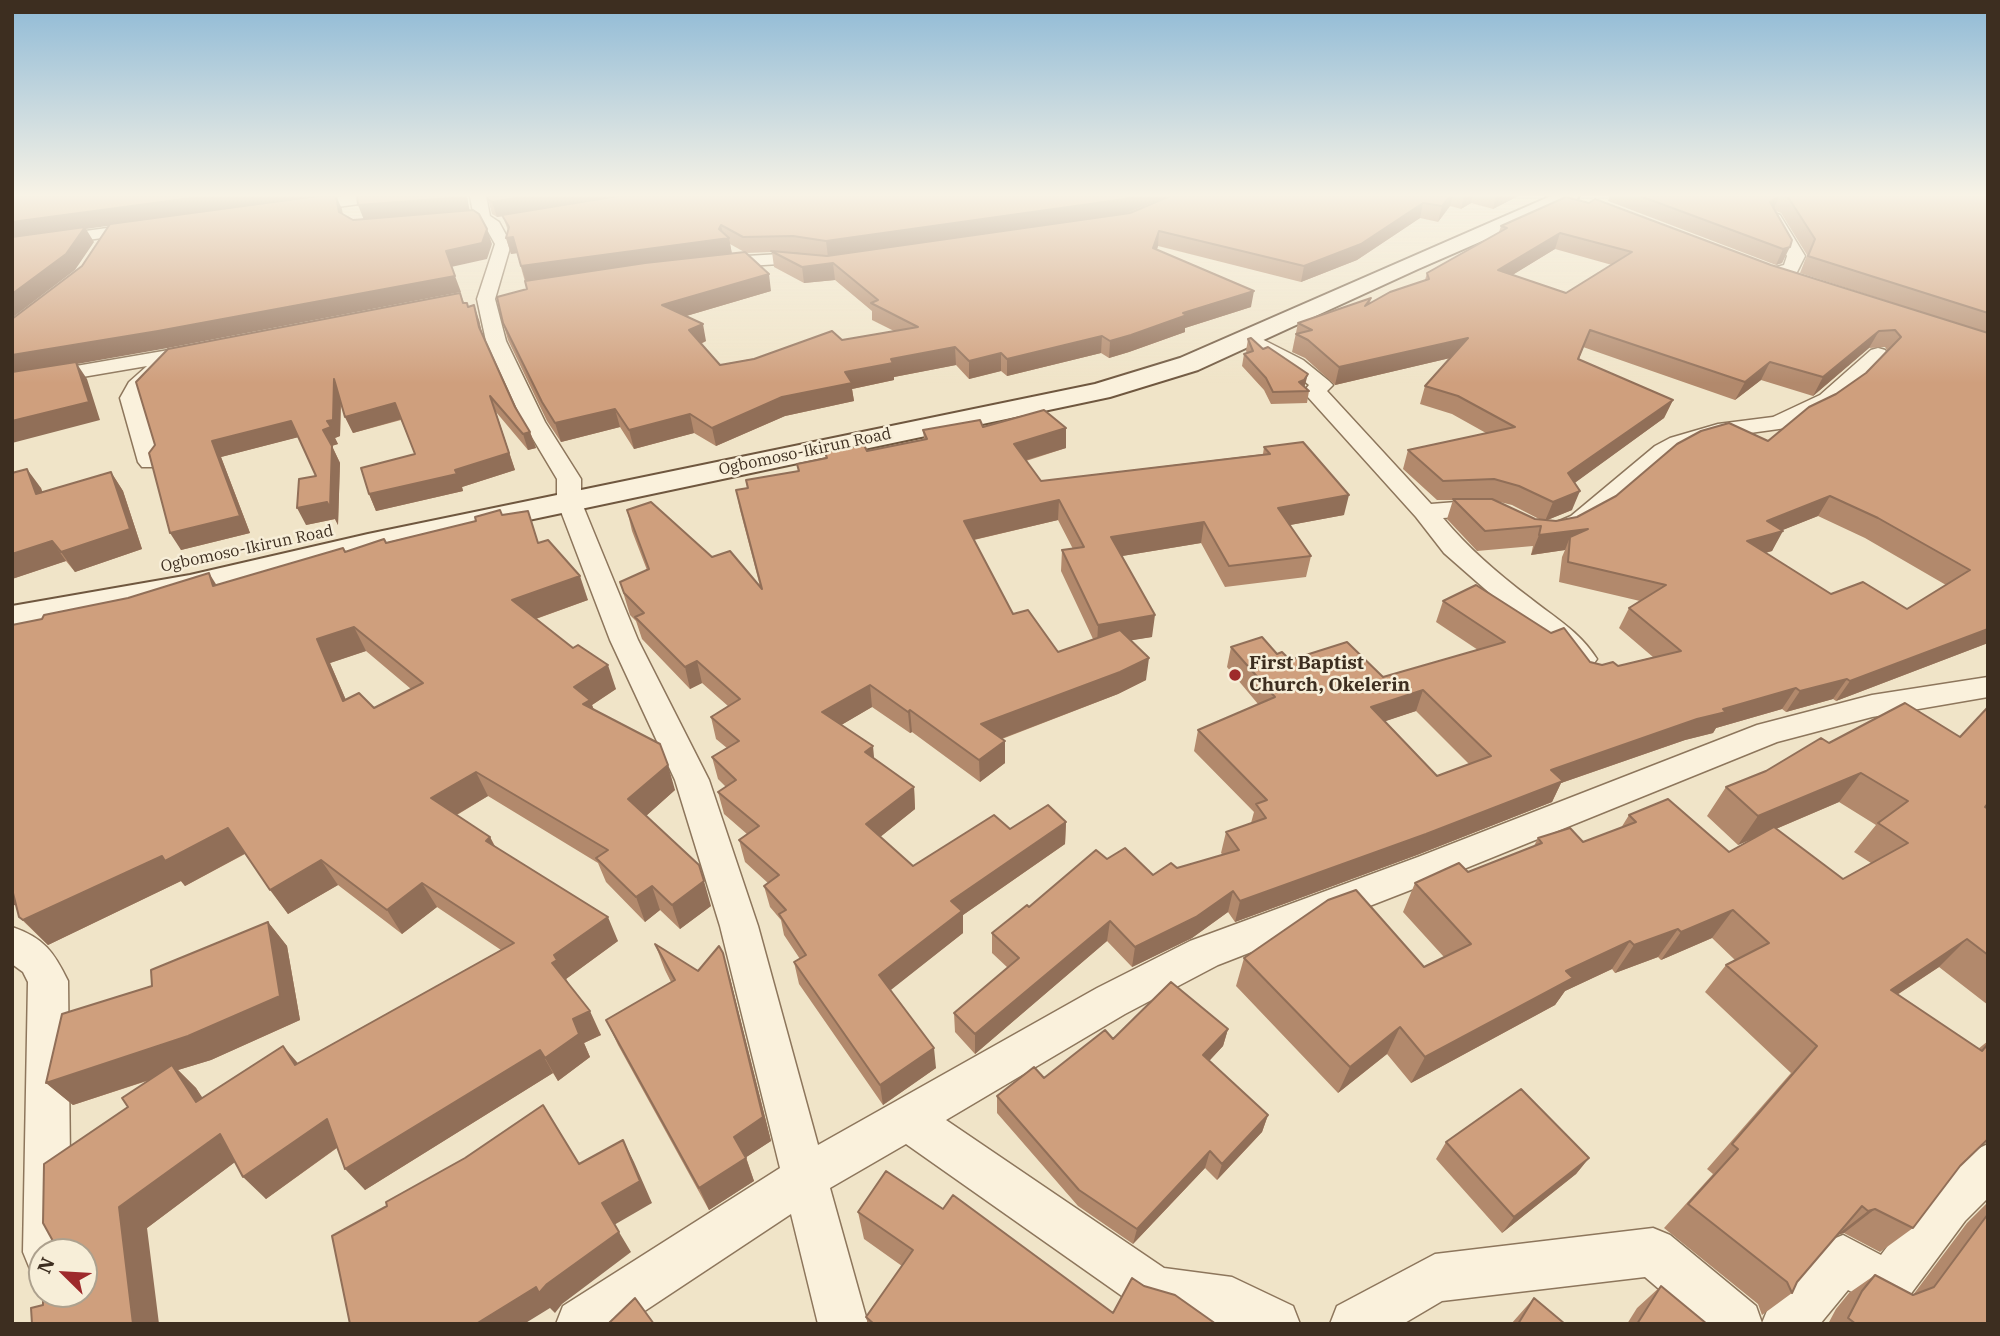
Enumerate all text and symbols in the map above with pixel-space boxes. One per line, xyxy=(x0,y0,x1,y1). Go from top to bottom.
street label: Ogbomoso-Ikirun Road xyxy=(717,424,893,480)
street label: Ogbomoso-Ikirun Road xyxy=(159,521,335,577)
place label: First Baptist Church, Okelerin xyxy=(1249,653,1410,697)
marker: First Baptist Church, Okelerin xyxy=(1227,667,1243,683)
north arrow xyxy=(28,1238,98,1308)
text: N xyxy=(32,1254,60,1277)

